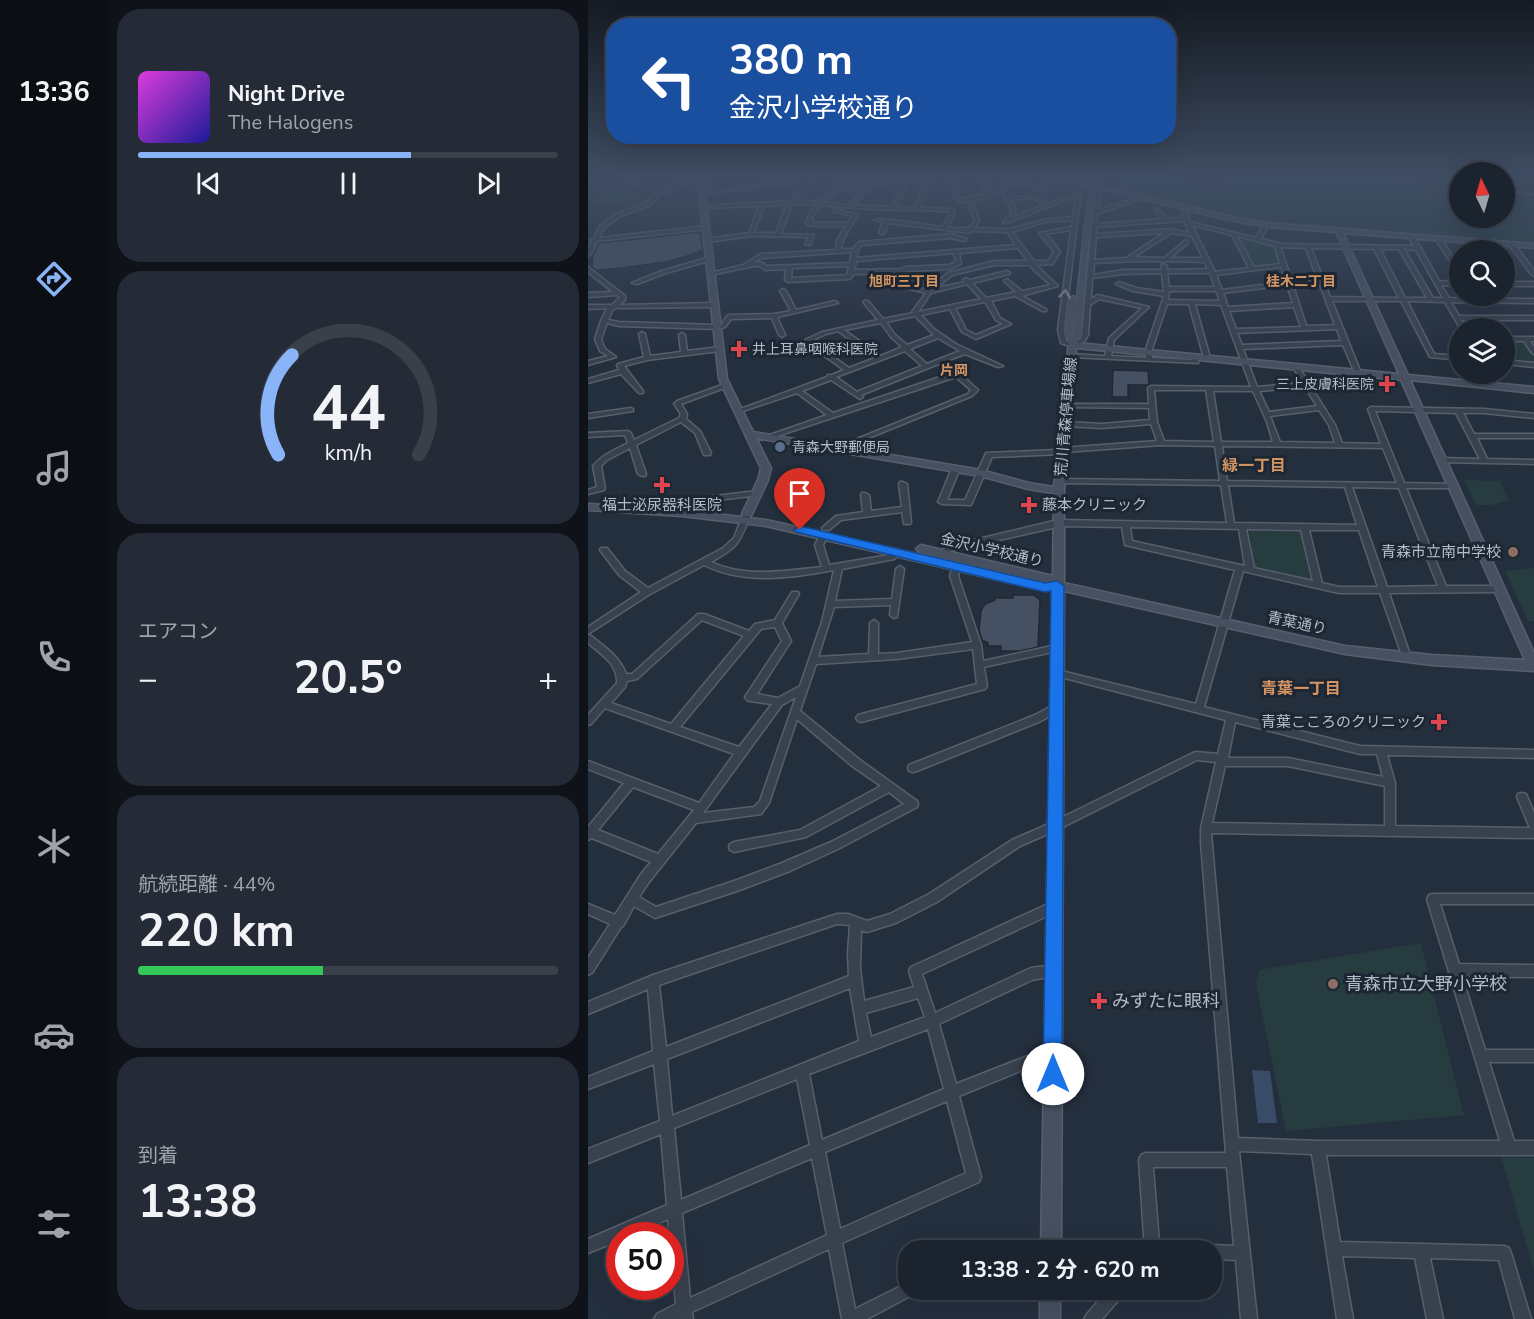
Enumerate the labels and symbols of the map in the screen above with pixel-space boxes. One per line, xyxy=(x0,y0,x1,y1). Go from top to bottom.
north arrow xyxy=(1449,162,1515,228)
district label: 旭町三丁目 xyxy=(869,272,939,291)
district label: 桂木二丁目 xyxy=(1266,272,1336,291)
one-way arrow xyxy=(1059,290,1071,299)
marker: 井上耳鼻咽喉科医院 xyxy=(730,340,748,358)
place label: 井上耳鼻咽喉科医院 xyxy=(752,340,878,359)
street label: 荒川青森停車場線 xyxy=(1051,356,1081,478)
district label: 片岡 xyxy=(940,361,968,380)
place label: 三上皮膚科医院 xyxy=(1276,375,1374,394)
marker: 三上皮膚科医院 xyxy=(1378,375,1396,393)
place label: 青森大野郵便局 xyxy=(792,438,890,457)
marker: 青森大野郵便局 xyxy=(773,440,787,454)
district label: 緑一丁目 xyxy=(1222,455,1286,477)
pin xyxy=(774,468,825,530)
marker: 福士泌尿器科医院 xyxy=(653,476,671,494)
place label: 福士泌尿器科医院 xyxy=(602,495,722,515)
place label: 藤本クリニック xyxy=(1042,495,1147,515)
marker: 藤本クリニック xyxy=(1020,496,1038,514)
street label: 金沢小学校通り xyxy=(939,528,1045,572)
place label: 青森市立南中学校 xyxy=(1381,542,1501,562)
marker: 青森市立南中学校 xyxy=(1506,545,1520,559)
street label: 青葉通り xyxy=(1266,607,1328,639)
district label: 青葉一丁目 xyxy=(1261,678,1341,700)
place label: 青葉こころのクリニック xyxy=(1261,712,1426,732)
marker: 青葉こころのクリニック xyxy=(1430,713,1448,731)
place label: 青森市立大野小学校 xyxy=(1345,972,1507,996)
marker: 青森市立大野小学校 xyxy=(1326,977,1340,991)
place label: みずたに眼科 xyxy=(1112,989,1220,1013)
marker: みずたに眼科 xyxy=(1090,992,1108,1010)
position arrow xyxy=(1021,1042,1085,1106)
speed limit sign: 50 xyxy=(606,1222,684,1300)

